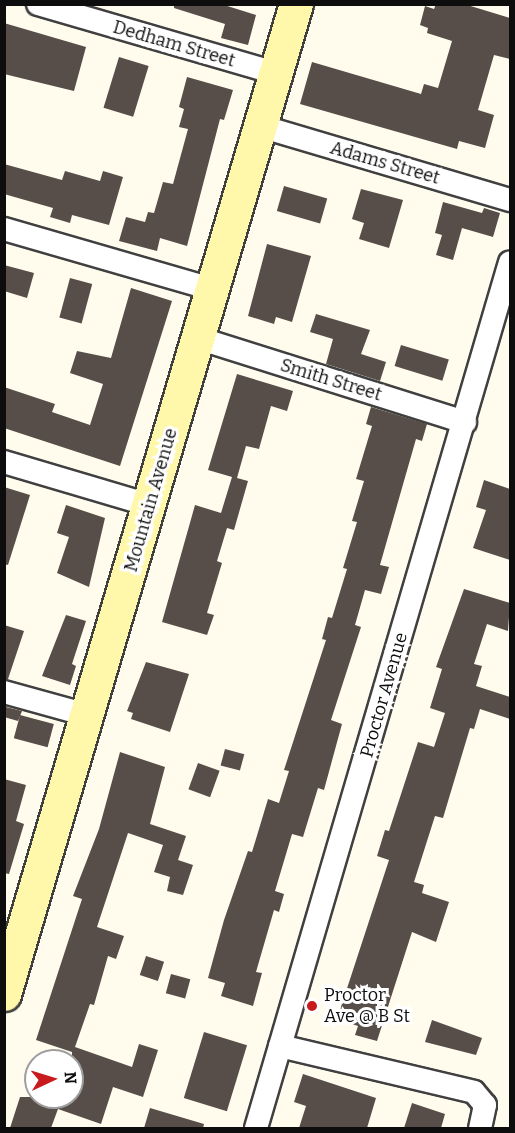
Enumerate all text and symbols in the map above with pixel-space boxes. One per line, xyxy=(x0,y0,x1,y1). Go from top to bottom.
street label: Dedham Street xyxy=(110,16,238,72)
street label: Adams Street xyxy=(328,137,442,189)
street label: Smith Street xyxy=(278,354,384,406)
street label: Mountain Avenue xyxy=(120,426,182,574)
street label: Proctor Avenue xyxy=(356,630,412,760)
place label: Proctor Ave @ B St xyxy=(324,985,410,1028)
marker: Proctor Ave @ B St xyxy=(305,999,319,1013)
north arrow xyxy=(24,1049,84,1109)
text: N xyxy=(61,1071,80,1085)

